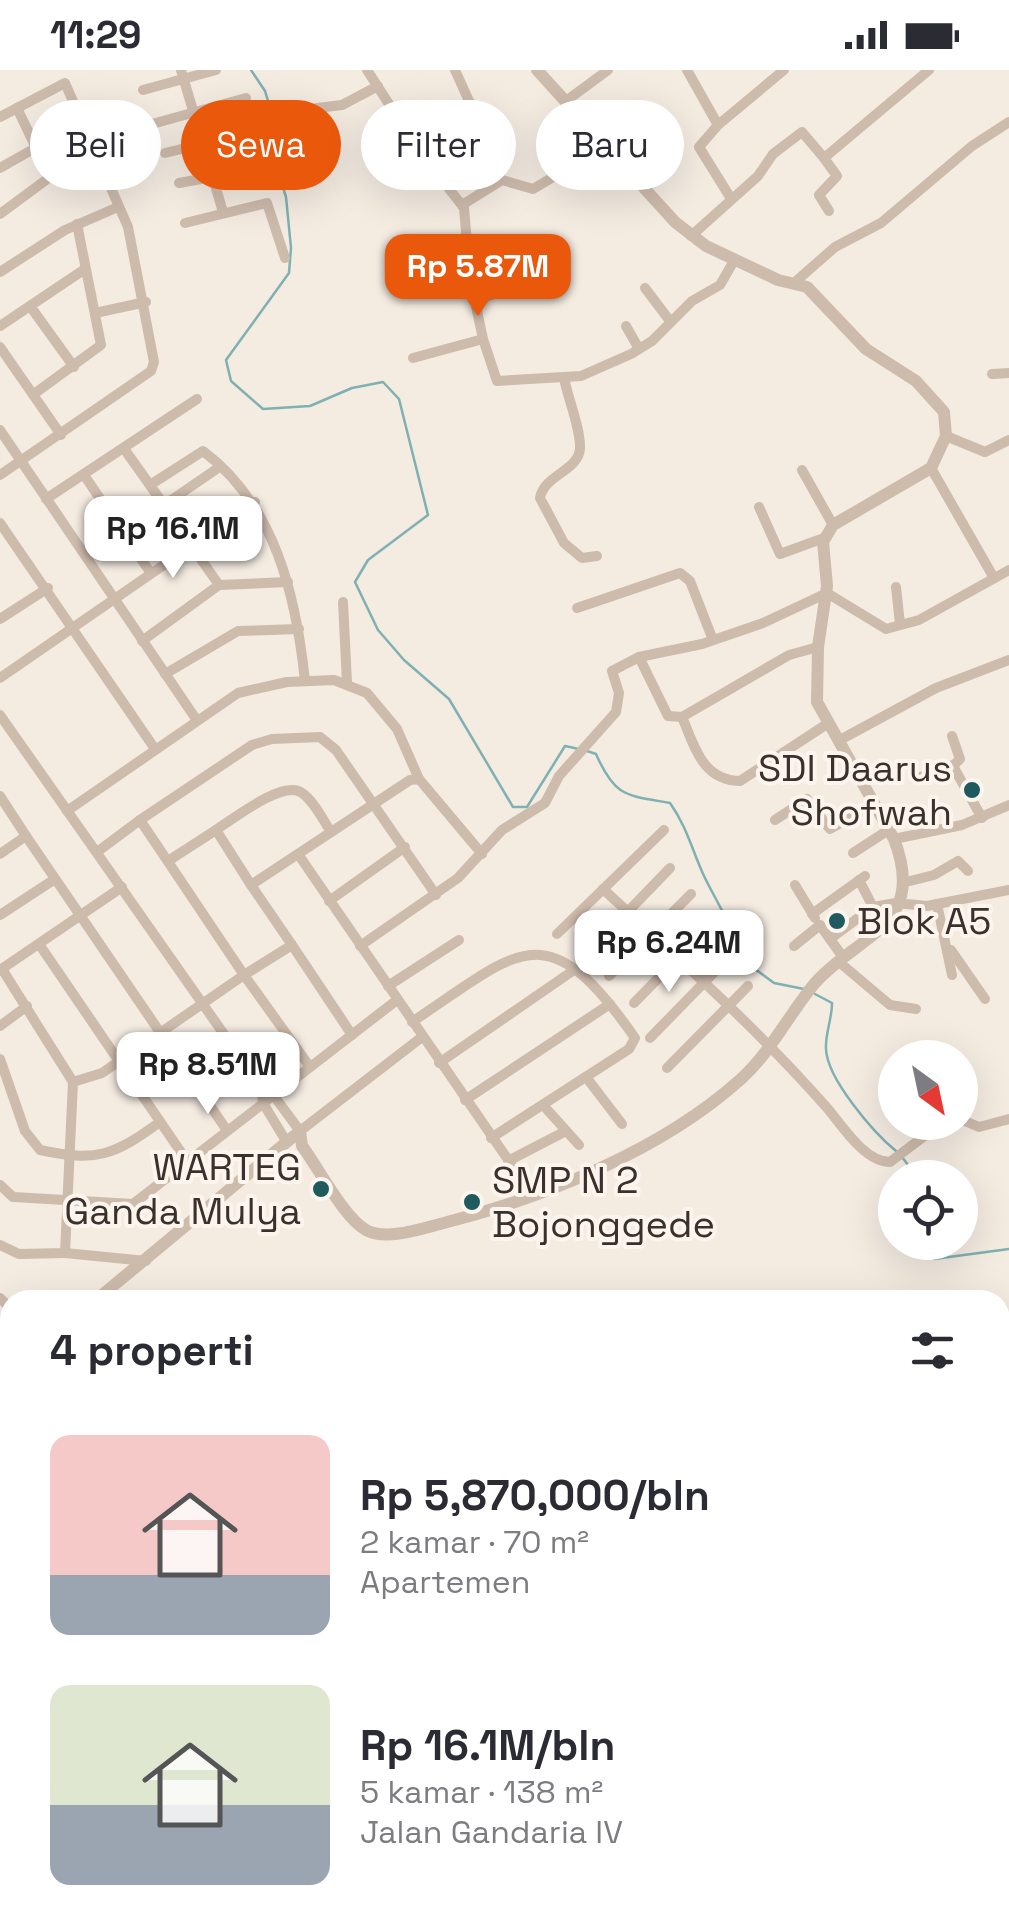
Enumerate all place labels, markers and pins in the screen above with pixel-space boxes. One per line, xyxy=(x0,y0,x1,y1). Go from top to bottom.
pin: Rp 5.87M xyxy=(375,234,581,319)
pin: Rp 16.1M xyxy=(70,496,276,581)
place label: SDI Daarus Shofwah xyxy=(758,744,952,836)
marker: SDI Daarus Shofwah xyxy=(961,779,983,801)
place label: Blok A5 xyxy=(857,897,991,945)
pin: Rp 6.24M xyxy=(566,910,772,995)
marker: Blok A5 xyxy=(826,910,848,932)
pin: Rp 8.51M xyxy=(105,1032,311,1117)
place label: WARTEG Ganda Mulya xyxy=(64,1143,301,1235)
place label: SMP N 2 Bojonggede xyxy=(492,1156,715,1248)
marker: WARTEG Ganda Mulya xyxy=(310,1178,332,1200)
marker: SMP N 2 Bojonggede xyxy=(461,1191,483,1213)

